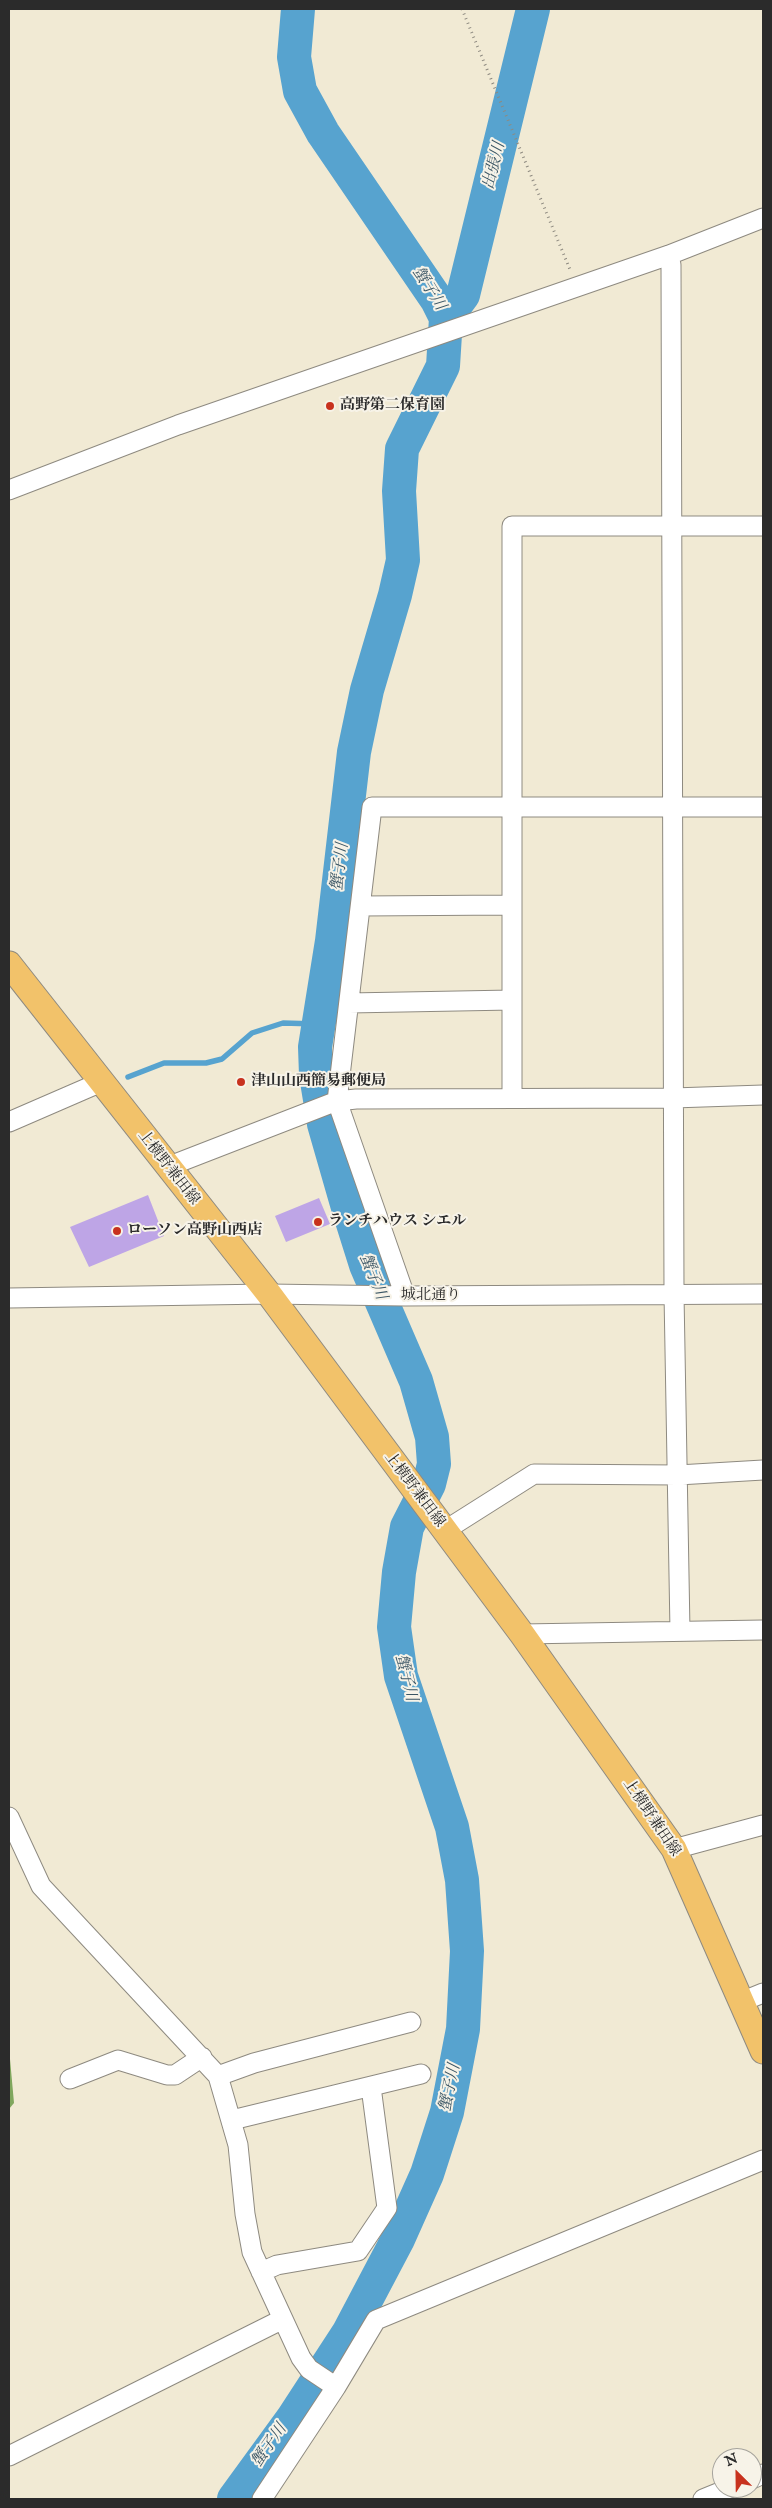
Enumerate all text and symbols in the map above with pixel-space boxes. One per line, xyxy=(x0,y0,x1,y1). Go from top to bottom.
water label: 出張川 xyxy=(480,140,510,192)
water label: 蟹子川 xyxy=(407,264,449,314)
place label: 高野第二保育園 xyxy=(340,397,445,415)
marker: 高野第二保育園 xyxy=(324,400,336,412)
water label: 蟹子川 xyxy=(329,842,353,892)
place label: 津山山西簡易郵便局 xyxy=(251,1073,386,1091)
marker: 津山山西簡易郵便局 xyxy=(235,1076,247,1088)
street label: 上横野兼田線 xyxy=(133,1127,203,1209)
place label: ランチハウス シエル xyxy=(328,1213,466,1231)
marker: ランチハウス シエル xyxy=(312,1216,324,1228)
place label: ローソン高野山西店 xyxy=(127,1222,262,1240)
marker: ローソン高野山西店 xyxy=(111,1225,123,1237)
water label: 蟹子川 xyxy=(354,1251,390,1303)
street label: 城北通り xyxy=(401,1287,461,1305)
street label: 上横野兼田線 xyxy=(380,1449,448,1531)
water label: 蟹子川 xyxy=(390,1652,420,1704)
street label: 上横野兼田線 xyxy=(618,1776,684,1860)
water label: 蟹子川 xyxy=(437,2063,465,2113)
water label: 蟹子川 xyxy=(248,2421,292,2471)
north arrow xyxy=(712,2448,762,2498)
text: N xyxy=(722,2449,741,2471)

